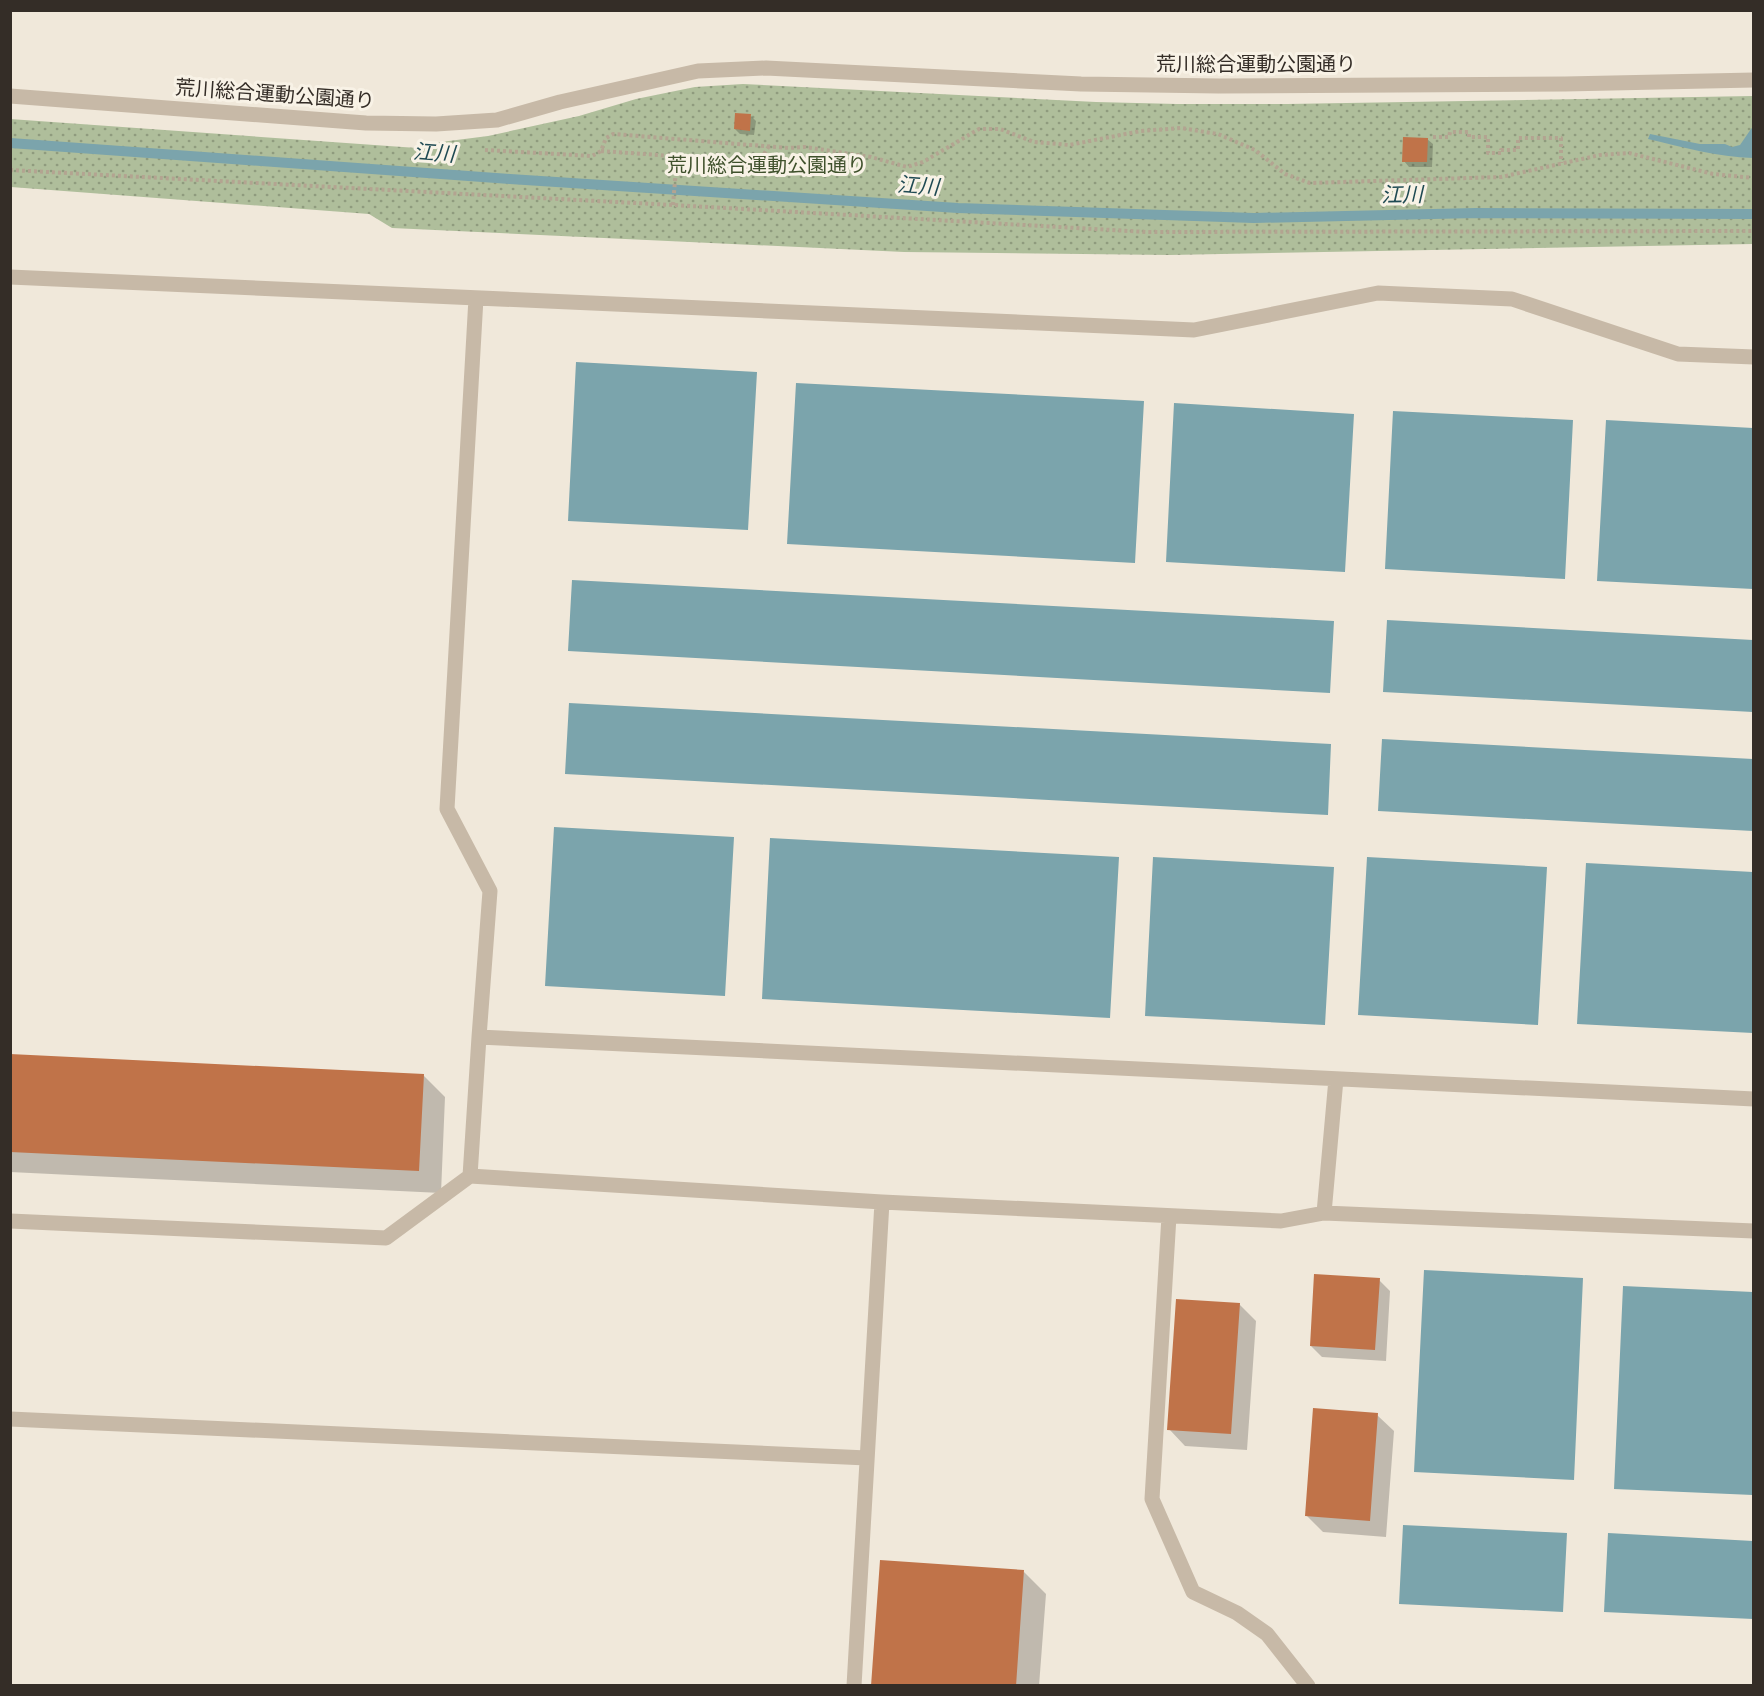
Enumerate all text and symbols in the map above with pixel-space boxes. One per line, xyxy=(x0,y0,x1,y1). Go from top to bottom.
street label: 荒川総合運動公園通り xyxy=(1156,52,1356,76)
street label: 荒川総合運動公園通り xyxy=(174,75,376,113)
water label: 江川 xyxy=(412,139,458,167)
park label: 荒川総合運動公園通り xyxy=(667,153,867,177)
water label: 江川 xyxy=(896,172,942,200)
water label: 江川 xyxy=(1381,182,1425,207)

